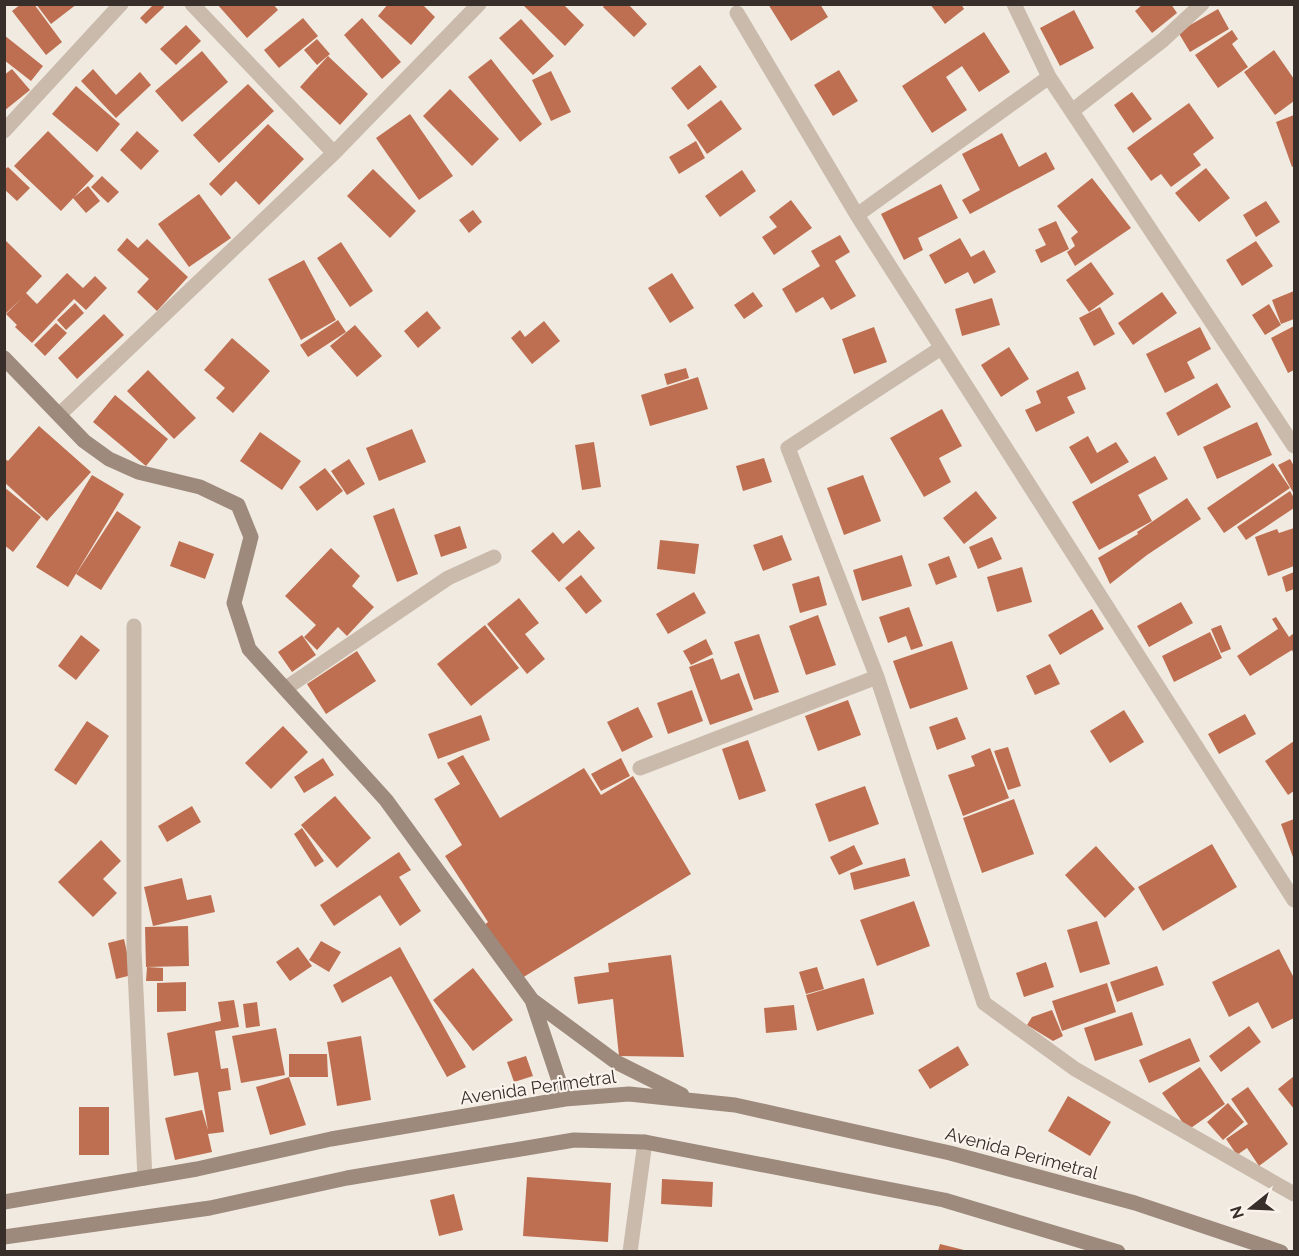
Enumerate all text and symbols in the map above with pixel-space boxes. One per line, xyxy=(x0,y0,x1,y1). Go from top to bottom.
street label: Avenida Perimetral xyxy=(459,1066,617,1108)
street label: Avenida Perimetral xyxy=(943,1123,1101,1184)
north arrow xyxy=(1221,1178,1281,1238)
text: N xyxy=(1226,1204,1248,1221)

